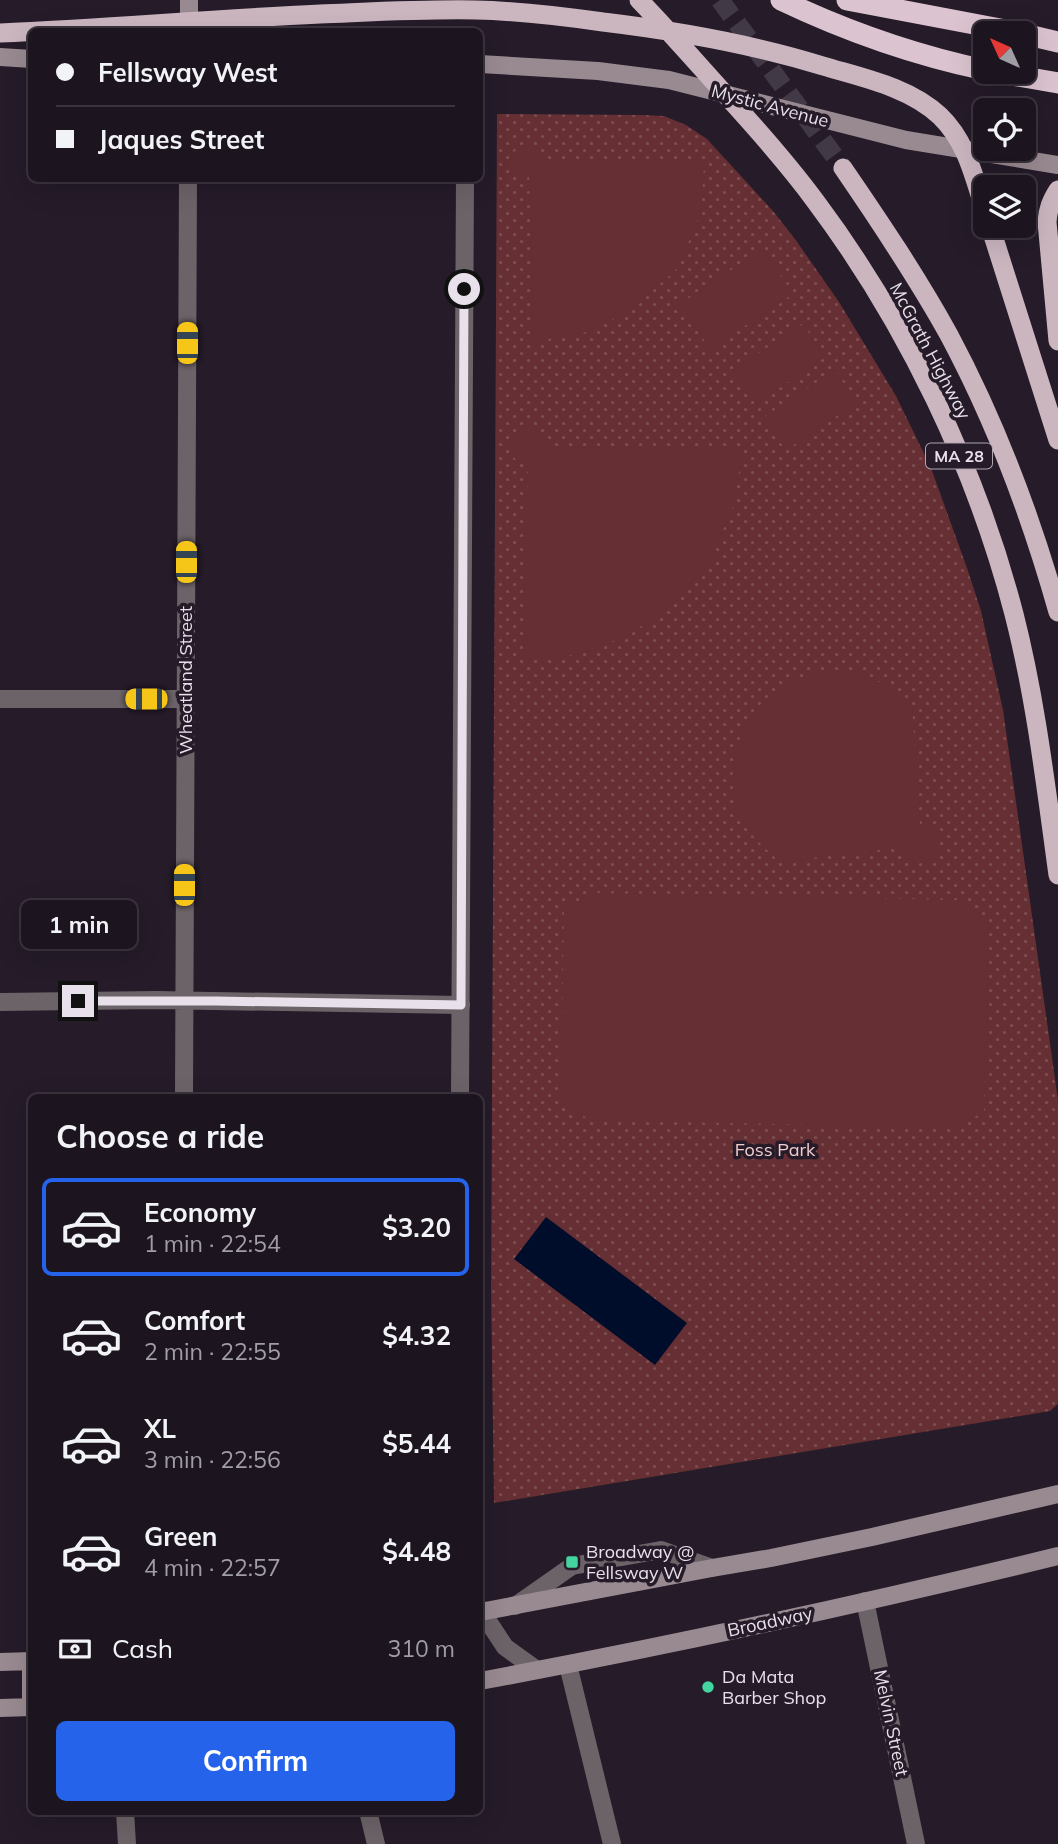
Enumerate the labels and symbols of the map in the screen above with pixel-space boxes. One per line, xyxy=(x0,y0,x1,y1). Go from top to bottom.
north arrow xyxy=(973,21,1036,84)
street label: Mystic Avenue xyxy=(709,79,831,132)
route start xyxy=(448,273,480,305)
street label: McGrath Highway xyxy=(885,279,976,423)
car xyxy=(177,322,198,364)
road number: MA 28 xyxy=(926,444,992,468)
car xyxy=(176,541,197,583)
street label: Wheatland Street xyxy=(174,606,197,754)
car xyxy=(126,689,168,710)
car xyxy=(174,864,195,906)
callout: 1 min xyxy=(20,900,136,948)
route end xyxy=(62,985,94,1017)
park label: Foss Park xyxy=(735,1138,816,1161)
place label: Broadway @ Fellsway W xyxy=(586,1540,694,1584)
marker: Broadway @ Fellsway W xyxy=(564,1554,580,1570)
street label: Broadway xyxy=(725,1601,815,1642)
place label: Da Mata Barber Shop xyxy=(722,1665,826,1709)
street label: Melvin Street xyxy=(869,1667,914,1778)
marker: Da Mata Barber Shop xyxy=(700,1679,716,1695)

